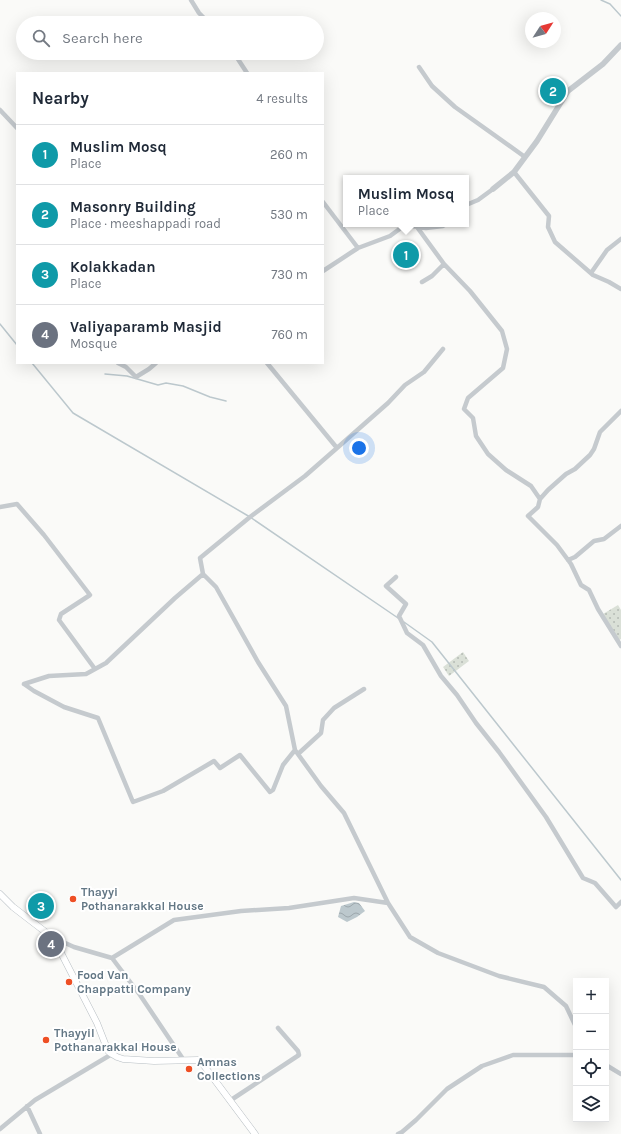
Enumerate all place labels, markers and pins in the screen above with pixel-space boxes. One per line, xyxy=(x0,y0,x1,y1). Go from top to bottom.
pin: 2 xyxy=(540,76,566,106)
pin: 1 xyxy=(393,240,419,270)
place label: Thayyi Pothanarakkal House xyxy=(81,885,204,913)
pin: 3 xyxy=(28,891,54,921)
marker: Thayyi Pothanarakkal House xyxy=(68,894,78,904)
pin: 4 xyxy=(38,929,64,959)
place label: Food Van Chappatti Company xyxy=(77,968,191,996)
marker: Food Van Chappatti Company xyxy=(64,977,74,987)
place label: Thayyil Pothanarakkal House xyxy=(54,1026,177,1054)
marker: Thayyil Pothanarakkal House xyxy=(41,1035,51,1045)
place label: Amnas Collections xyxy=(197,1055,261,1083)
marker: Amnas Collections xyxy=(184,1064,194,1074)

